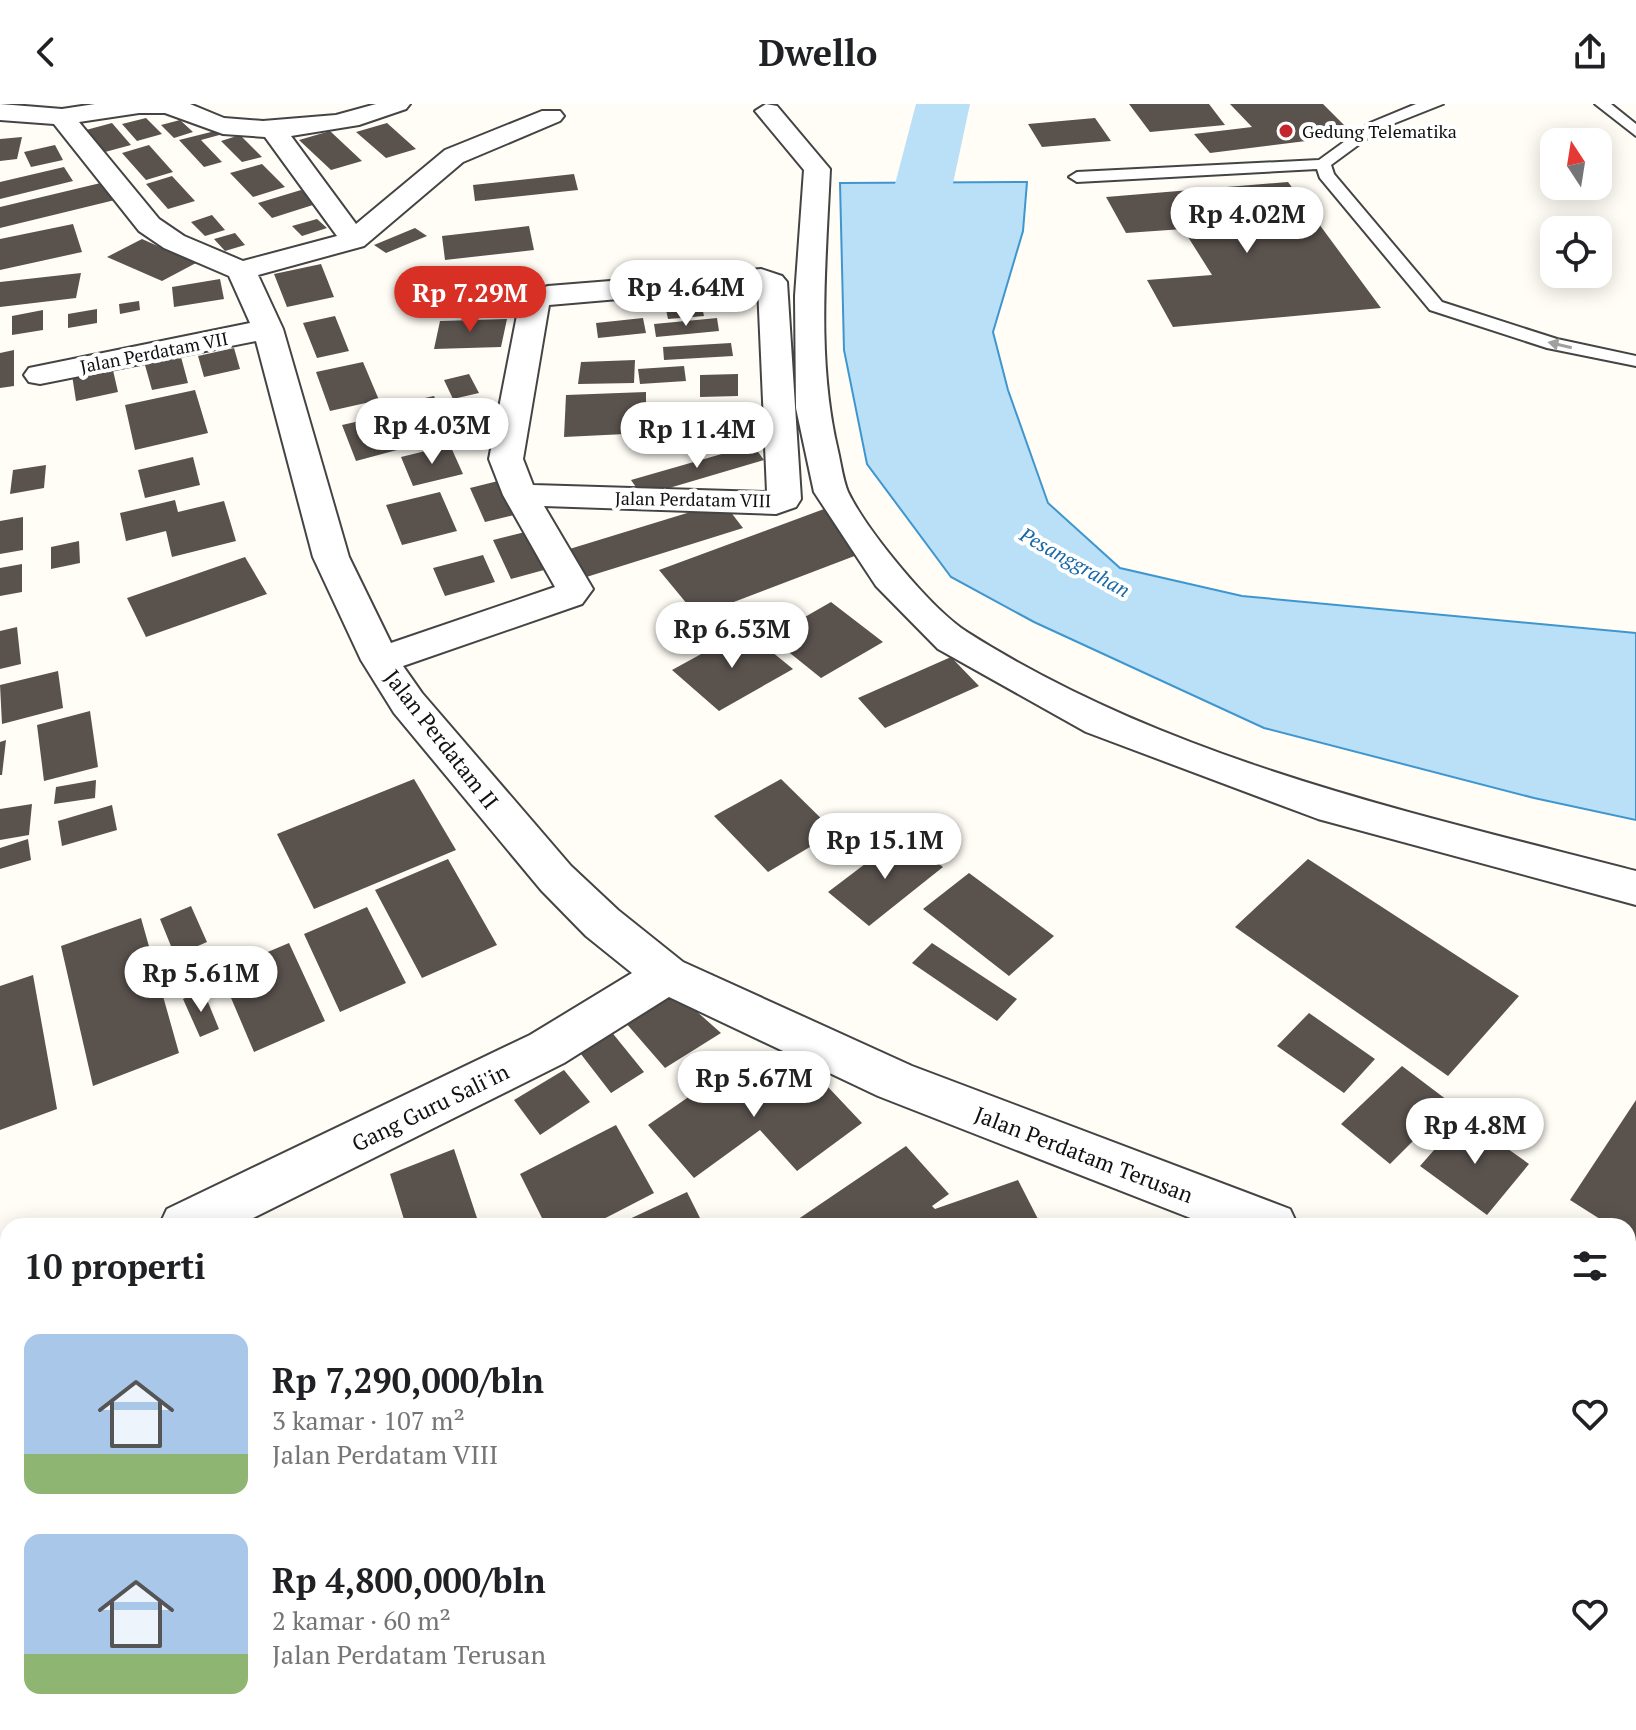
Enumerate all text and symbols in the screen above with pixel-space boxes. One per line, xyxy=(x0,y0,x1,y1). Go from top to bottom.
text: Dwello xyxy=(759,29,877,76)
icon: back xyxy=(24,30,68,74)
icon: share xyxy=(1568,30,1612,74)
place label: Gedung Telematika xyxy=(1302,119,1457,143)
marker: Gedung Telematika xyxy=(1277,122,1295,140)
north arrow xyxy=(1540,128,1612,200)
map controls xyxy=(1540,128,1612,288)
pin: Rp 4.02M xyxy=(1164,187,1330,255)
text: Rp 4.02M xyxy=(1189,196,1305,230)
button: locate xyxy=(1540,216,1612,288)
pin: Rp 4.64M xyxy=(603,260,769,328)
pin: Rp 7.29M xyxy=(387,266,553,334)
text: Rp 4.64M xyxy=(628,269,744,303)
text: Rp 7.29M xyxy=(412,275,528,309)
street label: Jalan Perdatam VII xyxy=(78,326,230,378)
one-way arrow xyxy=(1547,338,1572,351)
pin: Rp 4.03M xyxy=(349,398,515,466)
pin: Rp 11.4M xyxy=(614,402,780,470)
text: Rp 4.03M xyxy=(374,407,490,441)
text: Rp 11.4M xyxy=(639,411,755,445)
street label: Jalan Perdatam VIII xyxy=(615,486,771,512)
water label: Pesanggrahan xyxy=(1014,520,1135,603)
pin: Rp 6.53M xyxy=(649,602,815,670)
text: Rp 6.53M xyxy=(674,611,790,645)
street label: Jalan Perdatam II xyxy=(379,663,505,815)
pin: Rp 15.1M xyxy=(802,813,968,881)
text: Rp 15.1M xyxy=(827,822,943,856)
pin: Rp 5.61M xyxy=(118,946,284,1014)
text: Rp 5.61M xyxy=(143,955,259,989)
pin: Rp 5.67M xyxy=(671,1051,837,1119)
street label: Gang Guru Sali'in xyxy=(347,1056,513,1158)
text: Rp 5.67M xyxy=(696,1060,812,1094)
pin: Rp 4.8M xyxy=(1401,1098,1549,1166)
street label: Jalan Perdatam Terusan xyxy=(971,1099,1197,1209)
text: Rp 4.8M xyxy=(1424,1107,1526,1141)
text: 10 properti xyxy=(24,1244,206,1289)
icon: filters xyxy=(1568,1244,1612,1288)
text: Rp 7,290,000/bln xyxy=(272,1358,544,1403)
icon: home xyxy=(88,1366,184,1462)
icon: heart xyxy=(1568,1392,1612,1436)
text: 3 kamar · 107 m² xyxy=(272,1403,465,1437)
text: Jalan Perdatam VIII xyxy=(272,1437,498,1471)
text: Rp 4,800,000/bln xyxy=(272,1558,546,1603)
icon: home xyxy=(88,1566,184,1662)
icon: heart xyxy=(1568,1592,1612,1636)
text: 2 kamar · 60 m² xyxy=(272,1603,451,1637)
text: Jalan Perdatam Terusan xyxy=(272,1637,546,1671)

